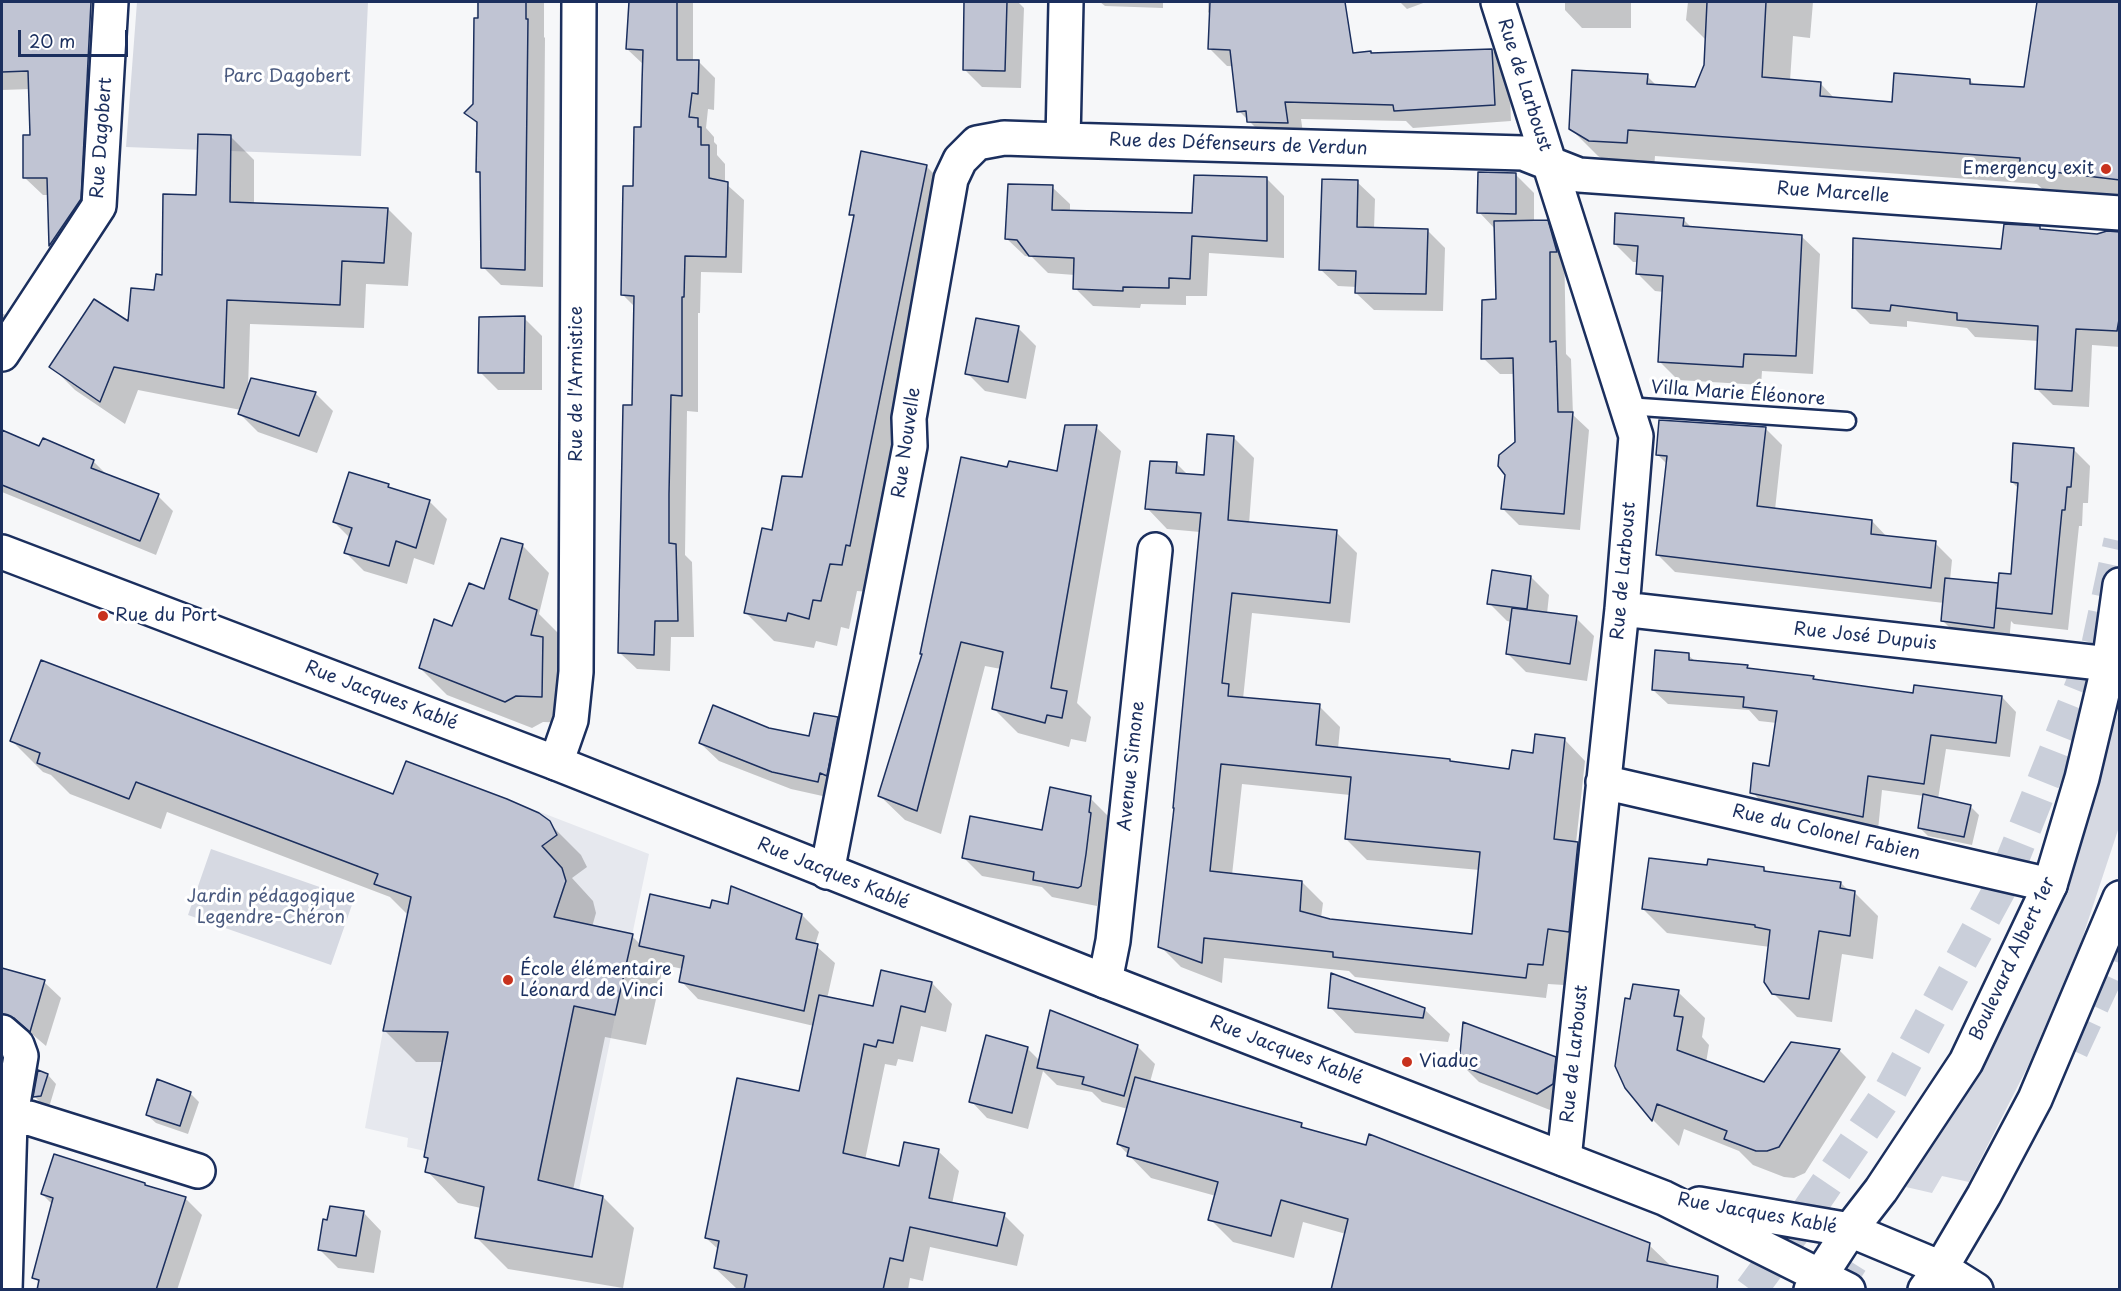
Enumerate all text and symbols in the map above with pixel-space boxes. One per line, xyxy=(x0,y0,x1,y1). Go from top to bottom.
street label: Rue de Larboust xyxy=(1492,16,1556,154)
scale bar xyxy=(21,18,130,56)
text: 20 m xyxy=(29,27,75,54)
park label: Parc Dagobert xyxy=(223,66,351,88)
street label: Rue Dagobert xyxy=(87,77,117,199)
street label: Rue des Défenseurs de Verdun xyxy=(1108,130,1368,160)
place label: Emergency exit xyxy=(1963,158,2094,180)
marker: Emergency exit xyxy=(2099,162,2113,176)
street label: Rue Marcelle xyxy=(1776,178,1890,208)
street label: Rue de l'Armistice xyxy=(566,306,588,462)
street label: Villa Marie Éléonore xyxy=(1650,377,1826,411)
street label: Rue Nouvelle xyxy=(889,386,925,500)
street label: Rue de Larboust xyxy=(1607,501,1641,641)
place label: Rue du Port xyxy=(115,605,217,627)
marker: Rue du Port xyxy=(96,609,110,623)
street label: Rue José Dupuis xyxy=(1792,619,1938,655)
street label: Rue Jacques Kablé xyxy=(302,657,460,735)
street label: Avenue Simone xyxy=(1114,700,1150,832)
street label: Rue du Colonel Fabien xyxy=(1730,801,1922,865)
street label: Rue Jacques Kablé xyxy=(754,834,912,914)
street label: Boulevard Albert 1er xyxy=(1966,874,2060,1044)
park label: Jardin pédagogique Legendre-Chéron xyxy=(187,886,355,928)
place label: École élémentaire Léonard de Vinci xyxy=(520,959,672,1002)
marker: École élémentaire Léonard de Vinci xyxy=(501,973,515,987)
street label: Rue de Larboust xyxy=(1557,984,1593,1124)
street label: Rue Jacques Kablé xyxy=(1207,1012,1365,1090)
place label: Viaduc xyxy=(1419,1051,1478,1073)
marker: Viaduc xyxy=(1400,1055,1414,1069)
street label: Rue Jacques Kablé xyxy=(1675,1189,1839,1239)

